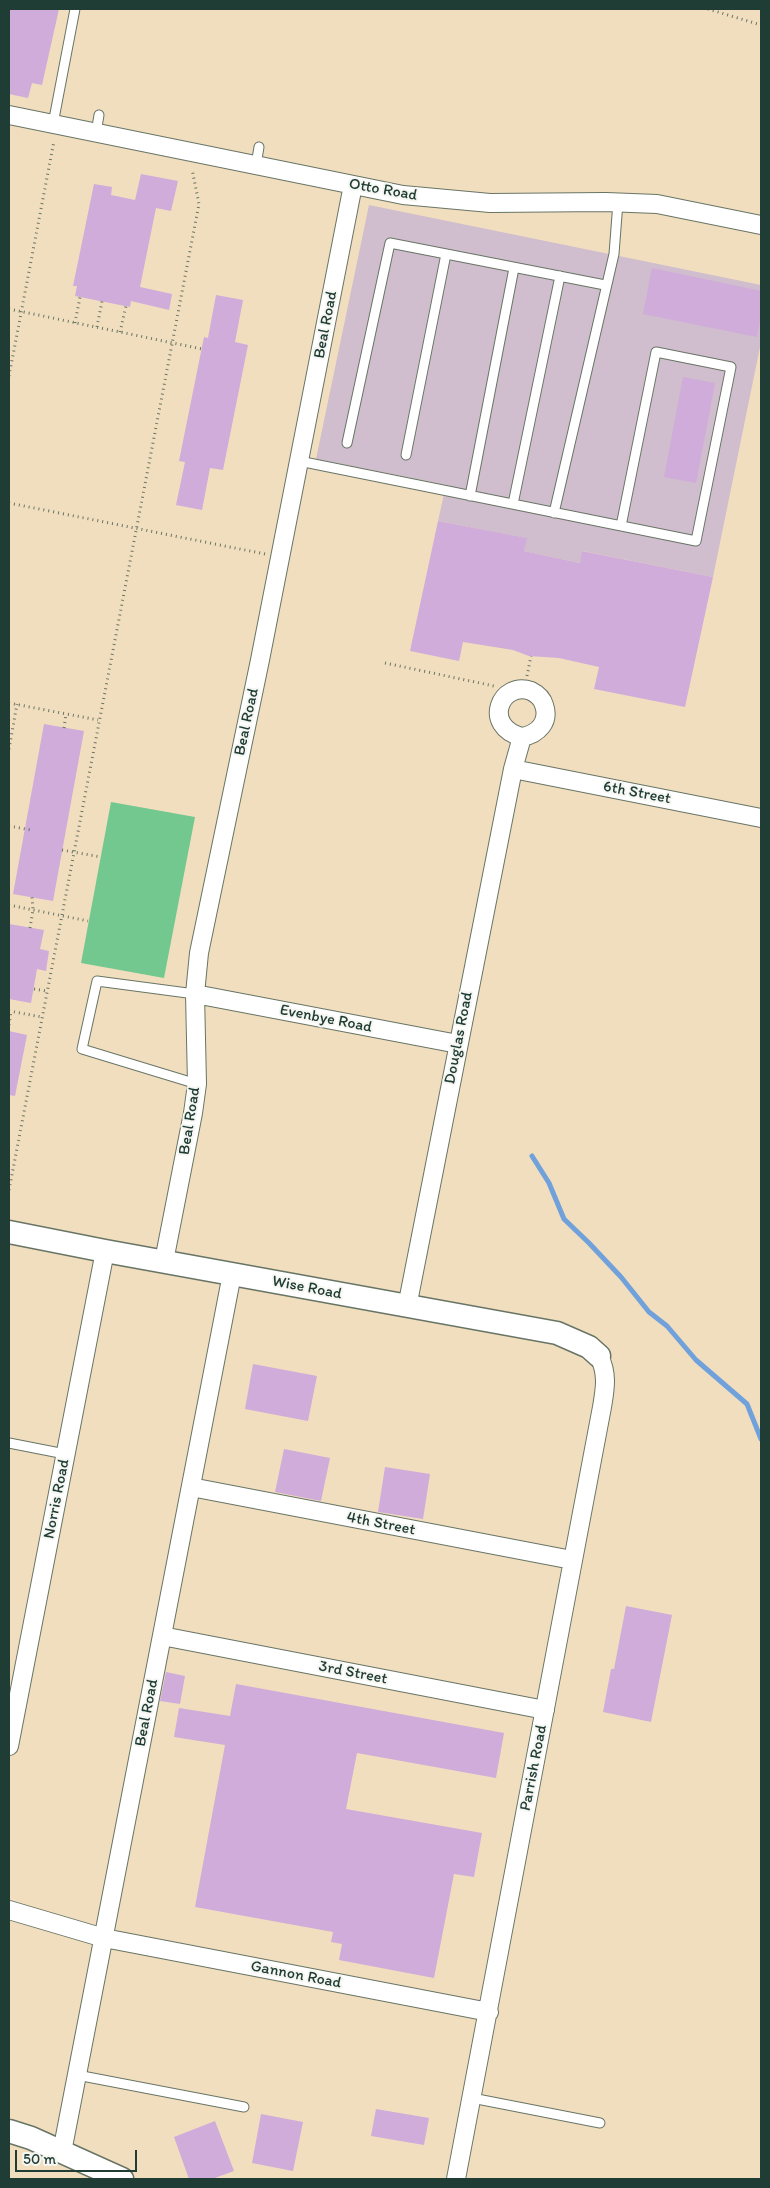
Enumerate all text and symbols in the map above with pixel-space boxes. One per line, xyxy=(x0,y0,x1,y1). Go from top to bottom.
street label: Otto Road xyxy=(347,175,419,205)
street label: Beal Road xyxy=(310,290,342,360)
street label: Beal Road xyxy=(230,687,264,757)
street label: 6th Street xyxy=(602,777,672,809)
street label: Douglas Road xyxy=(441,990,477,1086)
street label: Evenbye Road xyxy=(278,1001,374,1037)
street label: Beal Road xyxy=(175,1086,205,1156)
street label: Wise Road xyxy=(271,1272,343,1304)
street label: Norris Road xyxy=(40,1458,74,1540)
street label: 4th Street xyxy=(345,1508,417,1540)
street label: 3rd Street xyxy=(317,1657,389,1689)
street label: Beal Road xyxy=(131,1678,163,1748)
street label: Parrish Road xyxy=(516,1723,552,1813)
street label: Gannon Road xyxy=(249,1957,343,1993)
scale bar xyxy=(18,2140,140,2172)
text: 50 m xyxy=(23,2150,56,2168)

